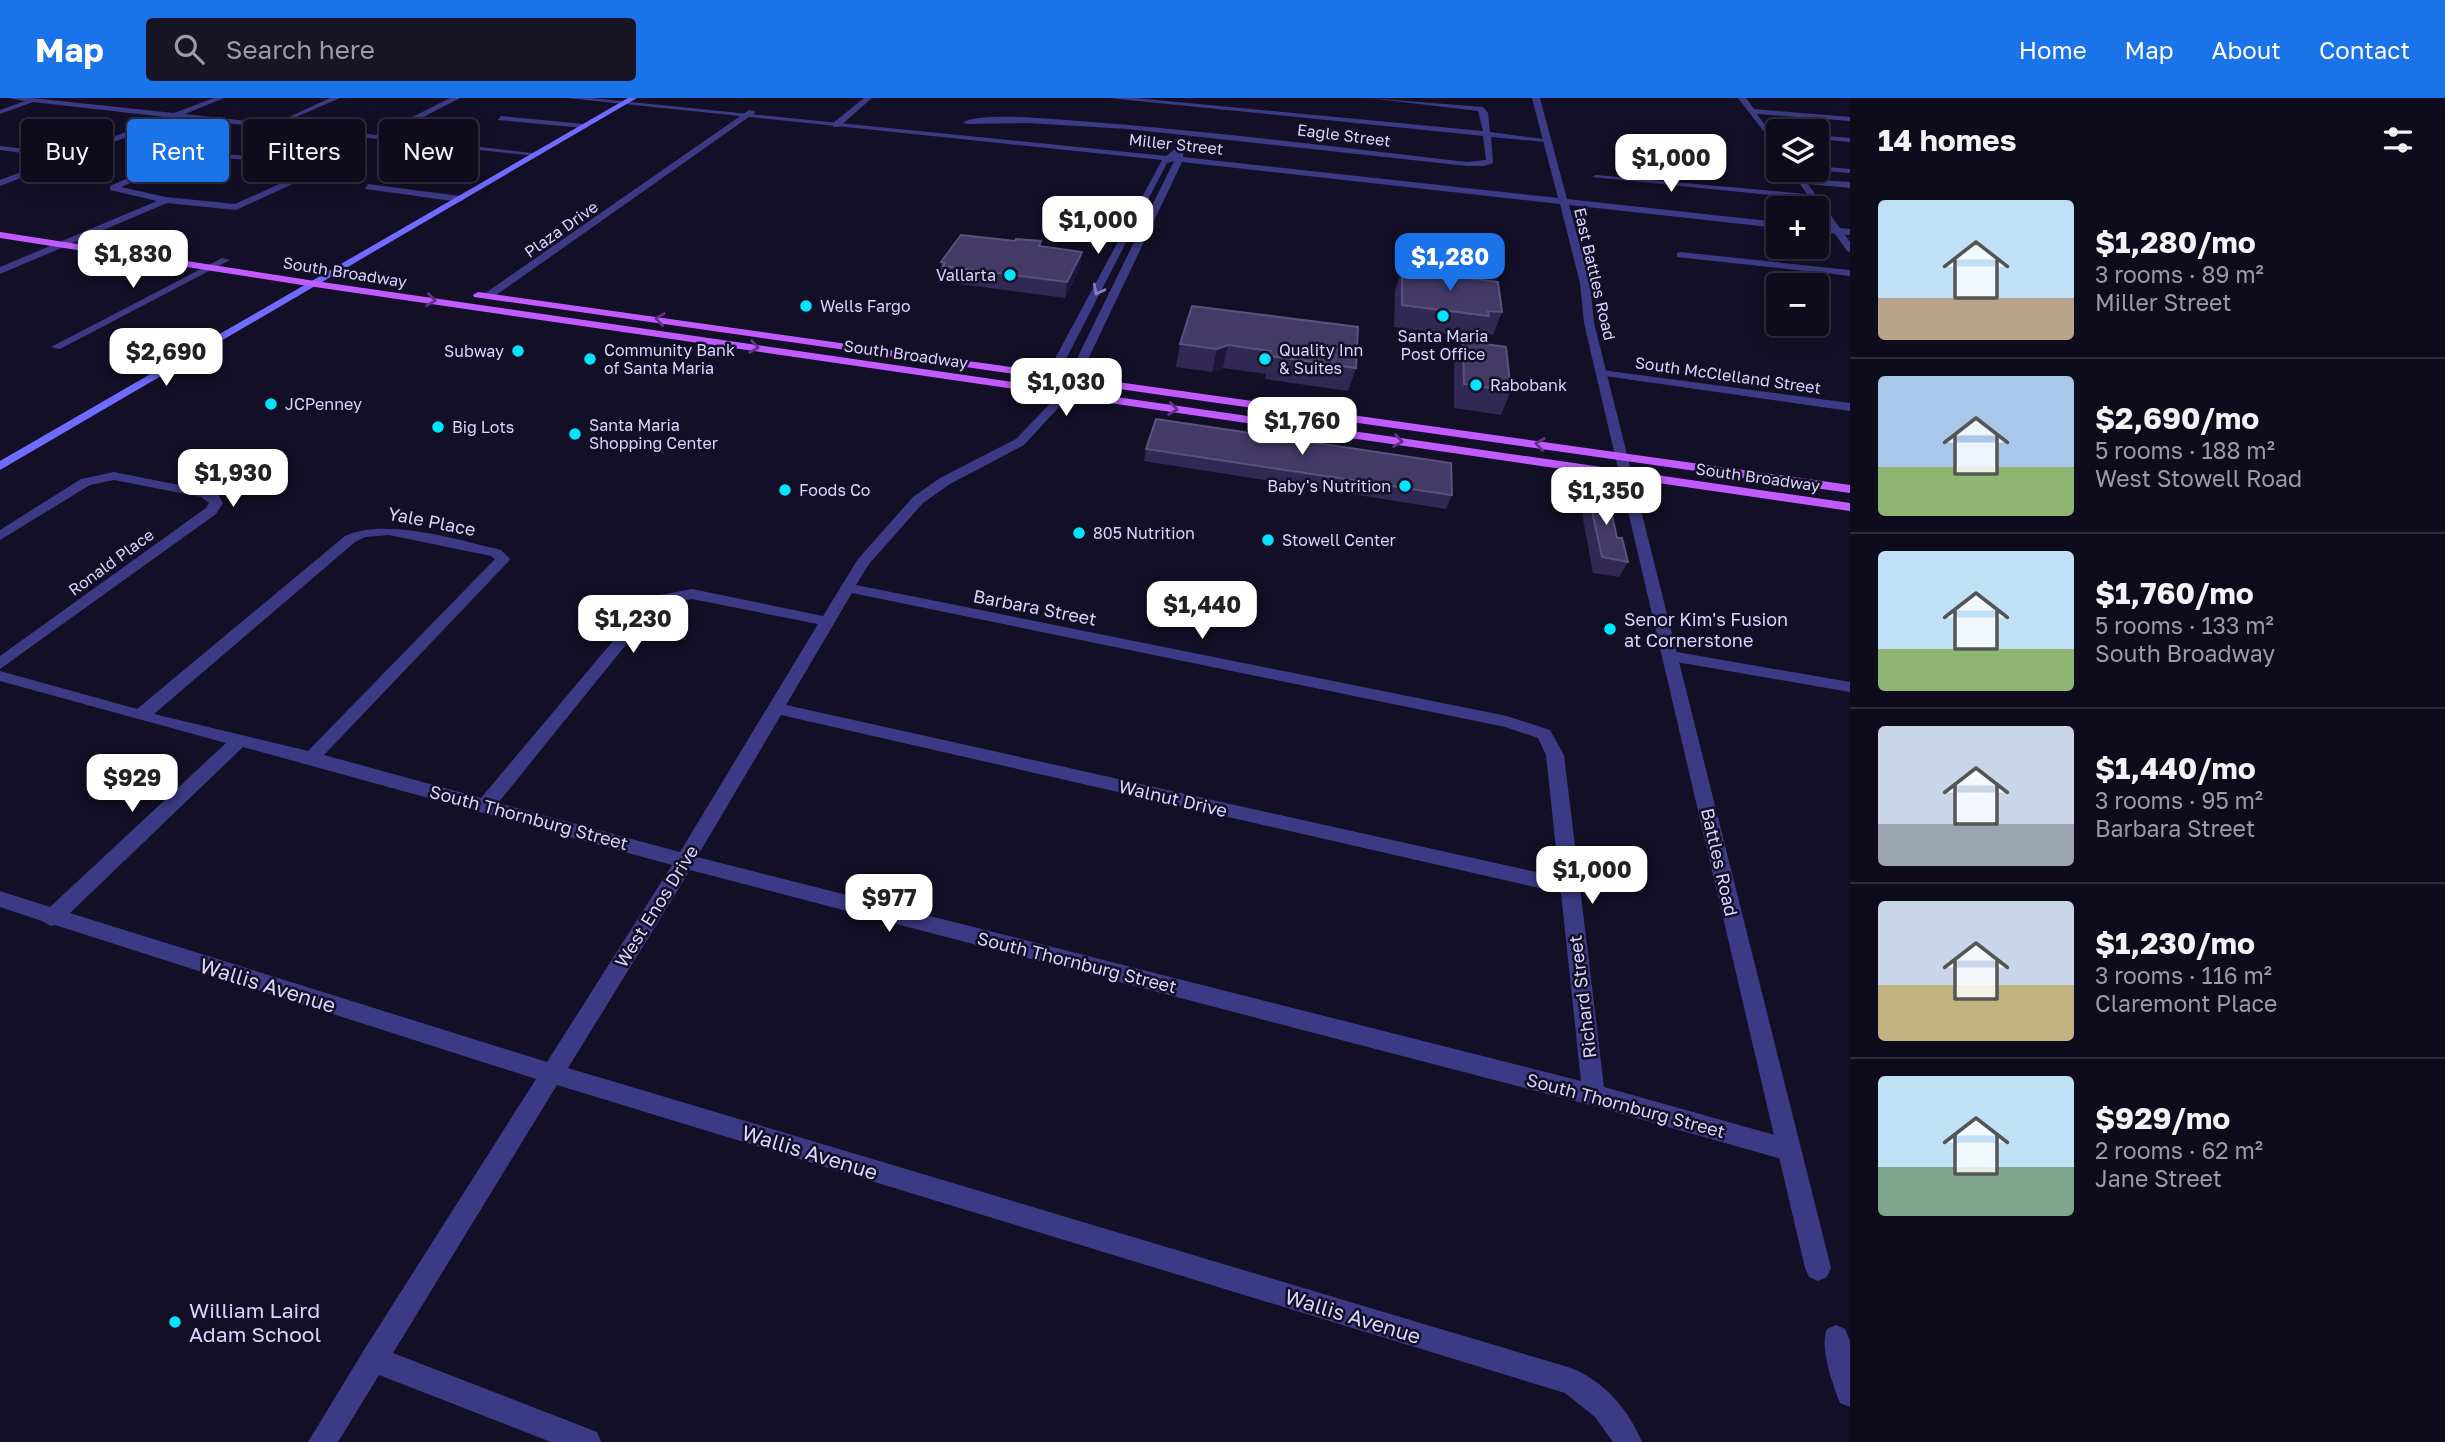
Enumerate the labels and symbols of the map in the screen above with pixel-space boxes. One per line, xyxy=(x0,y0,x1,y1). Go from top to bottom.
street label: Eagle Street xyxy=(1296,119,1392,151)
street label: Miller Street xyxy=(1128,129,1224,159)
pin: $1,000 xyxy=(1614,134,1728,194)
street label: Plaza Drive xyxy=(520,196,602,262)
pin: $1,000 xyxy=(1041,197,1155,256)
street label: East Battles Road xyxy=(1570,206,1620,342)
pin: $1,830 xyxy=(76,230,190,290)
pin: $1,280 xyxy=(1393,234,1507,293)
street label: South Broadway xyxy=(282,252,409,292)
place label: Vallarta xyxy=(936,265,996,285)
marker: Vallarta xyxy=(1002,267,1018,283)
one-way arrow xyxy=(1092,282,1106,295)
one-way arrow xyxy=(426,293,437,308)
place label: Wells Fargo xyxy=(820,296,910,316)
marker: Wells Fargo xyxy=(798,298,814,314)
marker: Santa Maria Post Office xyxy=(1435,308,1451,324)
one-way arrow xyxy=(654,312,666,327)
place label: Santa Maria Post Office xyxy=(1398,326,1488,364)
pin: $2,690 xyxy=(109,328,223,388)
street label: South Broadway xyxy=(843,335,969,373)
place label: Community Bank of Santa Maria xyxy=(604,340,735,378)
one-way arrow xyxy=(748,340,759,355)
place label: Quality Inn & Suites xyxy=(1279,340,1363,378)
place label: Subway xyxy=(444,341,504,361)
marker: Subway xyxy=(510,343,526,359)
marker: Community Bank of Santa Maria xyxy=(582,351,598,367)
marker: Quality Inn & Suites xyxy=(1257,351,1273,367)
street label: South McClelland Street xyxy=(1634,352,1822,398)
pin: $1,030 xyxy=(1009,358,1123,418)
place label: Rabobank xyxy=(1490,375,1567,395)
marker: Rabobank xyxy=(1468,377,1484,393)
place label: JCPenney xyxy=(285,394,362,414)
marker: JCPenney xyxy=(263,396,279,412)
pin: $1,760 xyxy=(1245,398,1359,457)
one-way arrow xyxy=(1167,401,1178,416)
place label: Santa Maria Shopping Center xyxy=(589,415,718,453)
place label: Big Lots xyxy=(452,417,514,437)
marker: Big Lots xyxy=(430,419,446,435)
marker: Santa Maria Shopping Center xyxy=(567,426,583,442)
one-way arrow xyxy=(1392,433,1404,448)
one-way arrow xyxy=(1534,437,1546,452)
pin: $1,930 xyxy=(176,450,290,509)
street label: South Broadway xyxy=(1695,458,1821,496)
pin: $1,350 xyxy=(1549,468,1663,527)
place label: Baby's Nutrition xyxy=(1267,476,1391,496)
marker: Baby's Nutrition xyxy=(1397,478,1413,494)
place label: Foods Co xyxy=(799,480,870,500)
marker: Foods Co xyxy=(777,482,793,498)
street label: Yale Place xyxy=(386,502,478,540)
place label: 805 Nutrition xyxy=(1093,523,1195,543)
street label: Ronald Place xyxy=(64,524,158,600)
marker: 805 Nutrition xyxy=(1071,525,1087,541)
place label: Stowell Center xyxy=(1282,530,1396,550)
marker: Stowell Center xyxy=(1260,532,1276,548)
pin: $1,440 xyxy=(1145,582,1259,641)
street label: Barbara Street xyxy=(971,584,1099,630)
pin: $1,230 xyxy=(576,596,690,655)
place label: Senor Kim's Fusion at Cornerstone xyxy=(1624,608,1788,651)
marker: Senor Kim's Fusion at Cornerstone xyxy=(1602,621,1618,637)
pin: $929 xyxy=(91,754,173,814)
street label: Walnut Drive xyxy=(1117,775,1229,821)
street label: South Thornburg Street xyxy=(427,780,631,854)
street label: Battles Road xyxy=(1697,806,1743,918)
street label: West Enos Drive xyxy=(610,841,702,971)
pin: $1,000 xyxy=(1535,846,1649,906)
pin: $977 xyxy=(848,874,930,934)
street label: South Thornburg Street xyxy=(975,927,1179,997)
street label: Richard Street xyxy=(1564,934,1600,1060)
street label: Wallis Avenue xyxy=(197,952,339,1018)
street label: South Thornburg Street xyxy=(1524,1068,1728,1142)
street label: Wallis Avenue xyxy=(739,1119,881,1185)
street label: Wallis Avenue xyxy=(1282,1283,1424,1349)
place label: William Laird Adam School xyxy=(189,1297,321,1347)
marker: William Laird Adam School xyxy=(167,1314,183,1330)

